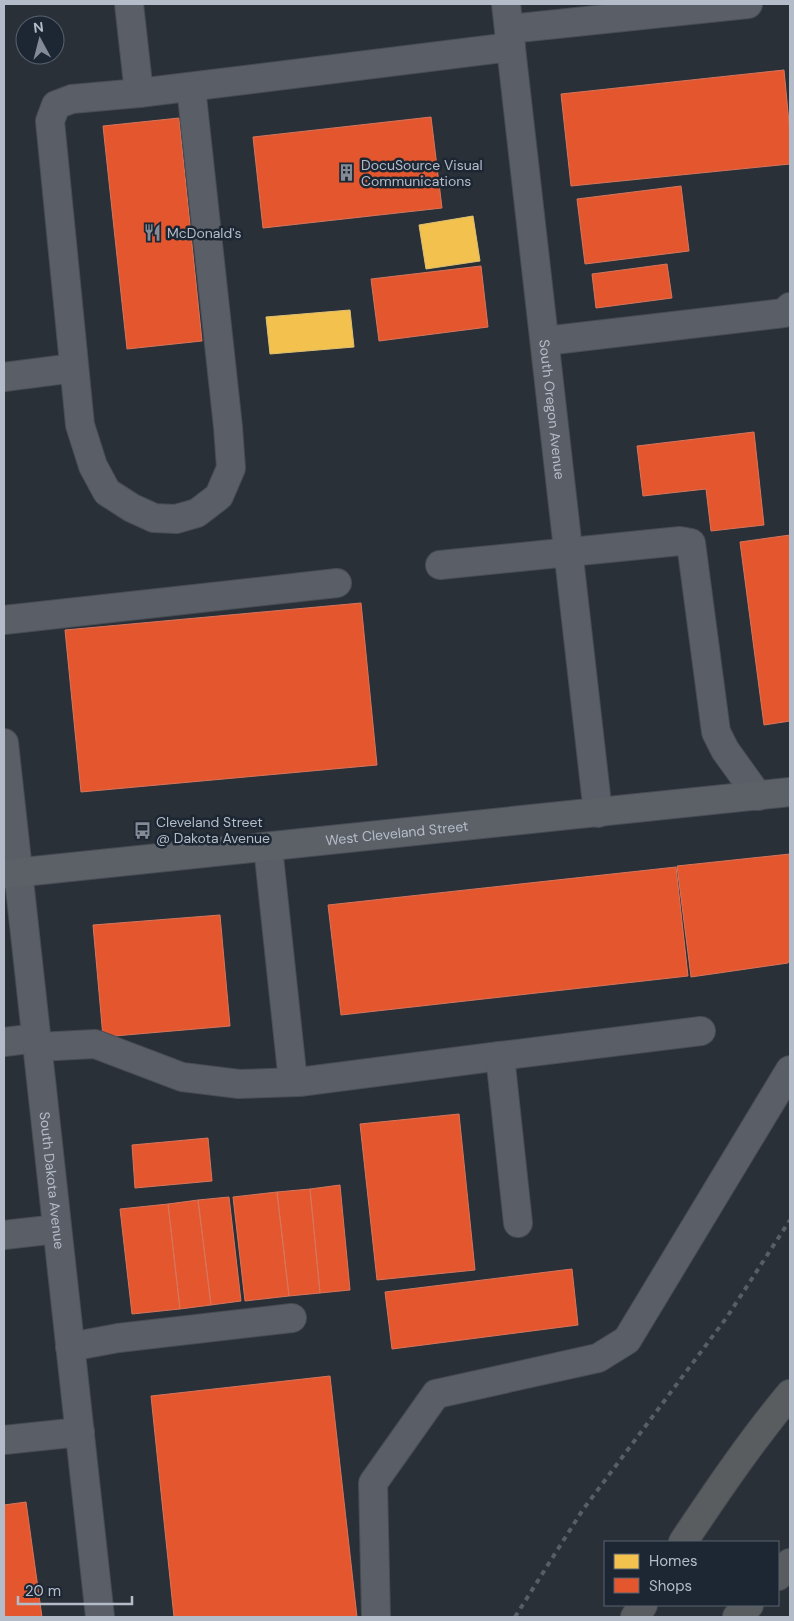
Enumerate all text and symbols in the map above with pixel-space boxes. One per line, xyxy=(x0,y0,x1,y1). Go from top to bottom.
north arrow xyxy=(15,15,65,65)
text: N xyxy=(32,18,45,37)
place label: DocuSource Visual Communications xyxy=(361,156,483,190)
building icon: DocuSource Visual Communications xyxy=(337,163,357,183)
restaurant icon: McDonald's xyxy=(143,223,163,243)
place label: McDonald's xyxy=(167,224,242,242)
street label: South Oregon Avenue xyxy=(535,338,569,480)
place label: Cleveland Street @ Dakota Avenue xyxy=(156,813,270,847)
street label: West Cleveland Street xyxy=(325,817,469,849)
bus stop icon: Cleveland Street @ Dakota Avenue xyxy=(132,820,152,840)
street label: South Dakota Avenue xyxy=(36,1111,69,1250)
legend xyxy=(604,1541,779,1606)
text: Homes xyxy=(649,1551,698,1571)
scale bar xyxy=(18,1574,131,1606)
text: Shops xyxy=(649,1576,692,1596)
text: 20 m xyxy=(25,1581,61,1601)

